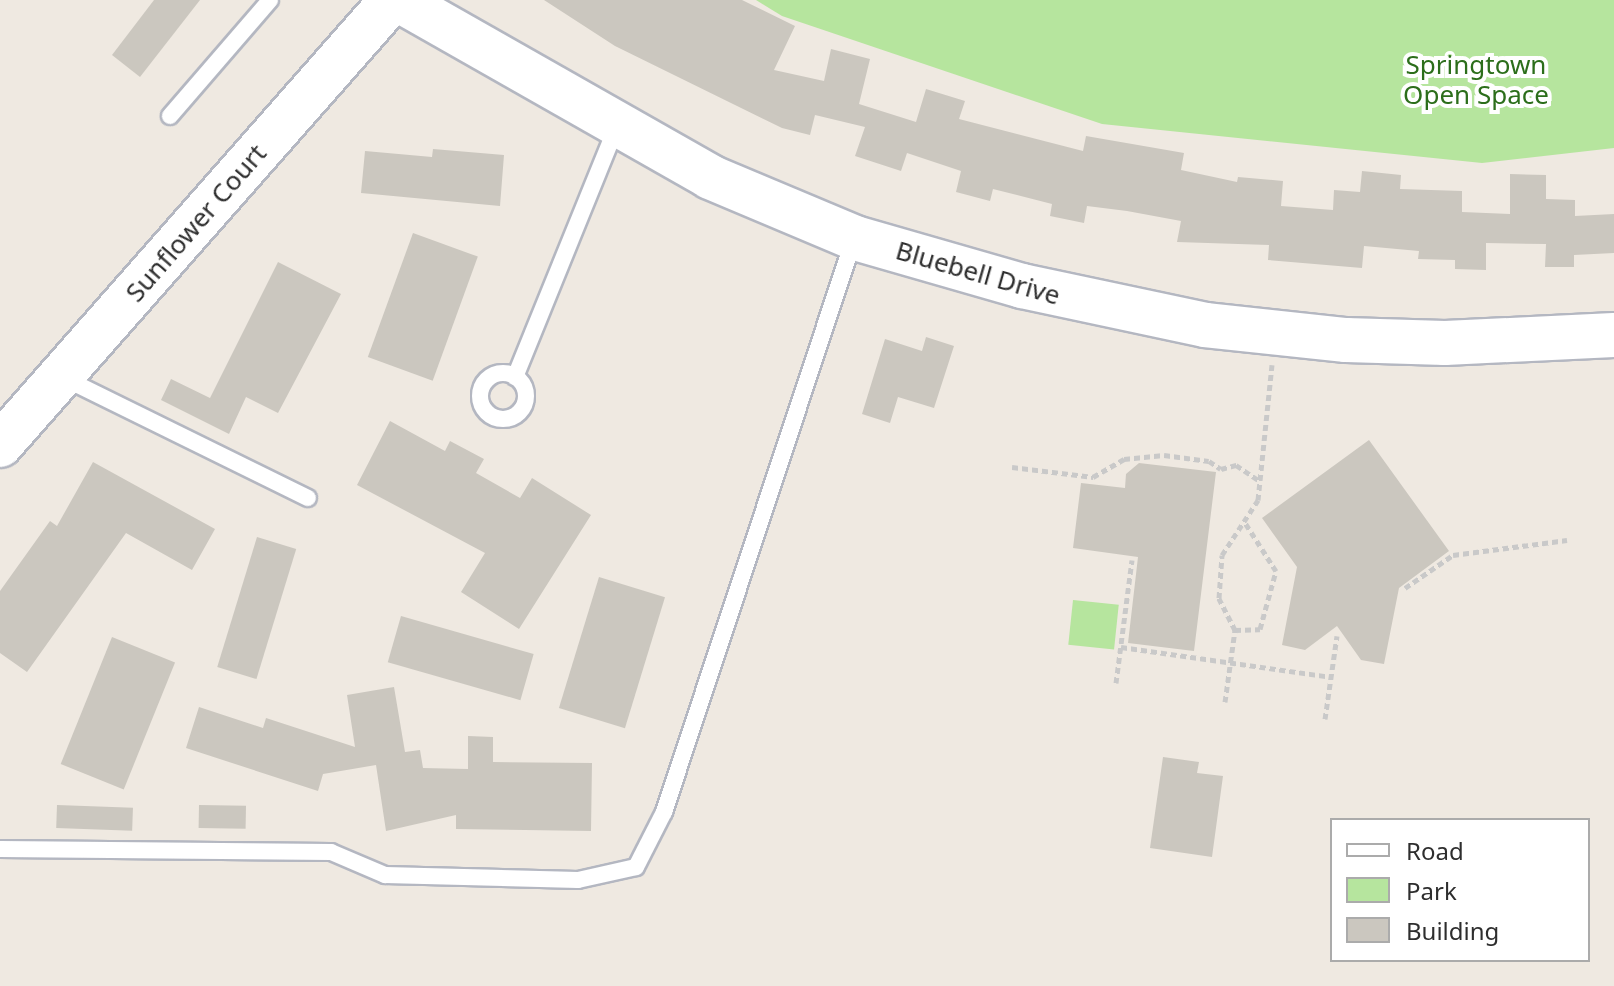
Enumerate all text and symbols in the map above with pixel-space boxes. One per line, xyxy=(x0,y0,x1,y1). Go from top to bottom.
park label: Springtown Open Space xyxy=(1403,49,1549,110)
street label: Sunflower Court xyxy=(119,138,273,308)
street label: Bluebell Drive xyxy=(892,235,1064,311)
legend xyxy=(1330,818,1590,962)
text: Road xyxy=(1406,834,1464,867)
text: Park xyxy=(1406,874,1457,907)
text: Building xyxy=(1406,914,1499,947)

